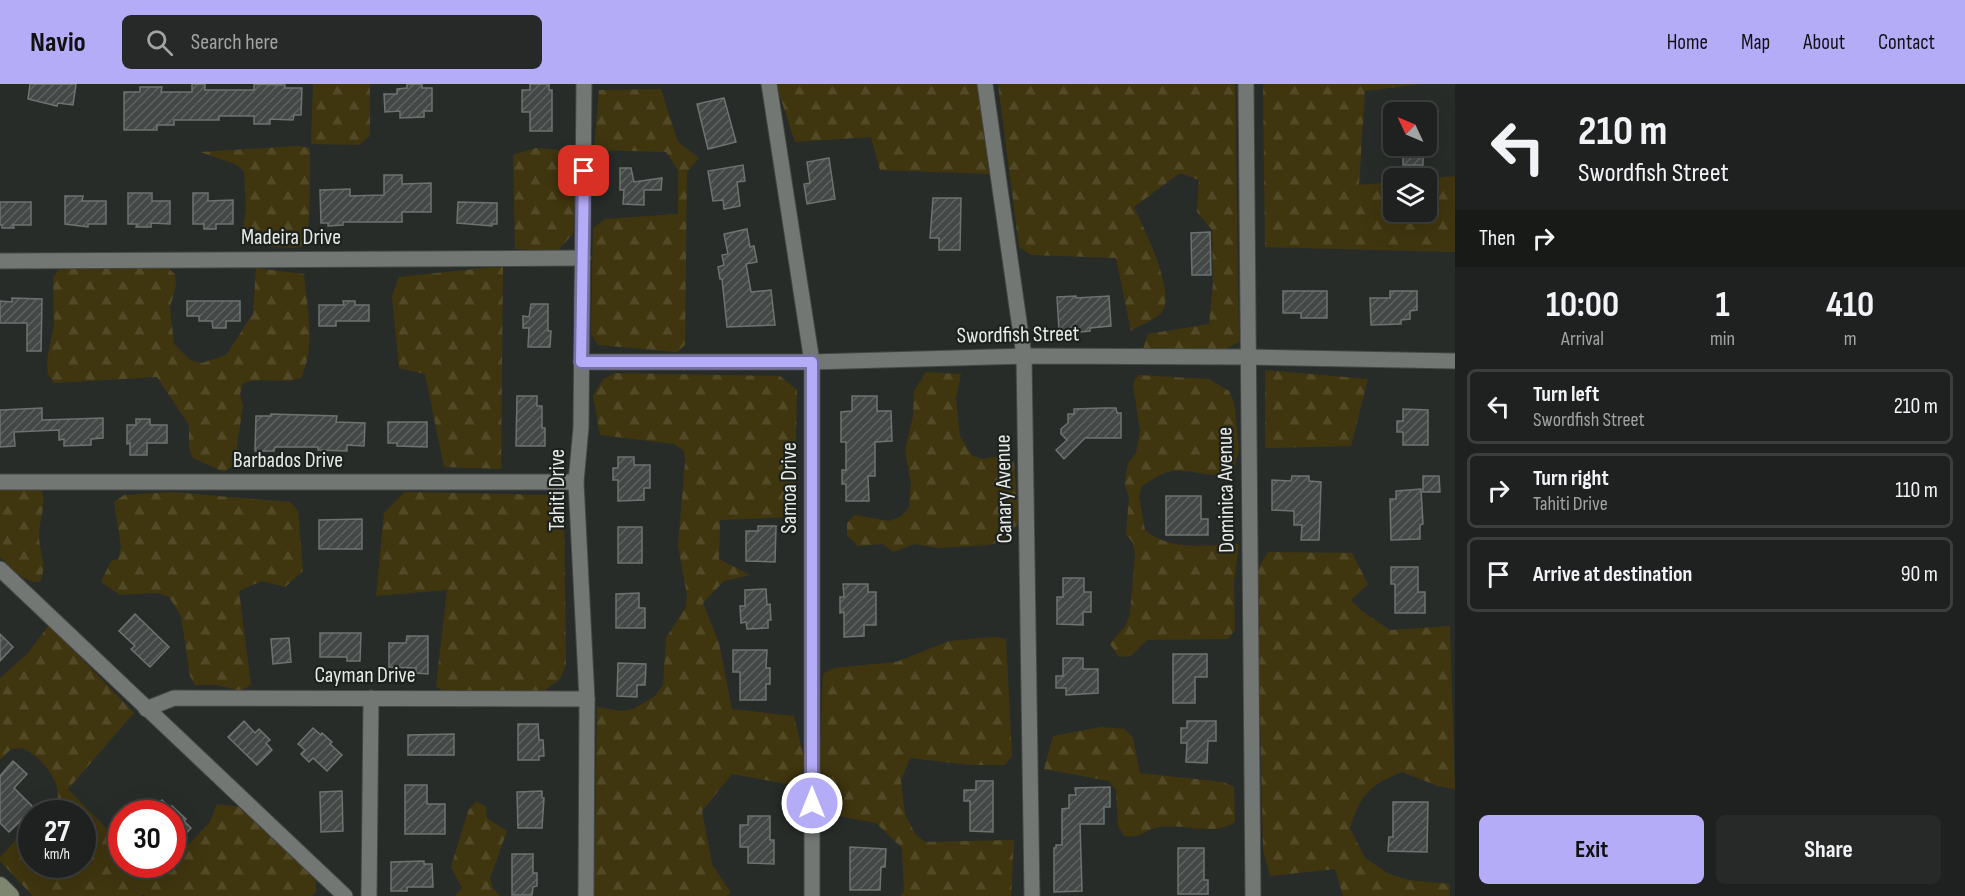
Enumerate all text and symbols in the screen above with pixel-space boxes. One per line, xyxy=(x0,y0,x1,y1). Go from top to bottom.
search box xyxy=(122,15,542,69)
text: Navio xyxy=(30,26,86,59)
icon: search xyxy=(143,26,176,59)
text: Search here xyxy=(191,29,278,56)
text: Home xyxy=(1667,30,1708,55)
text: Map xyxy=(1741,30,1770,55)
text: About xyxy=(1803,30,1845,55)
text: Contact xyxy=(1878,30,1935,55)
north arrow xyxy=(1383,102,1437,156)
map controls xyxy=(1383,102,1437,222)
text: 210 m xyxy=(1578,106,1667,157)
icon: left xyxy=(1479,108,1557,186)
pin xyxy=(558,145,609,196)
icon: arrive xyxy=(567,154,600,187)
text: Swordfish Street xyxy=(1578,157,1729,189)
button: layers xyxy=(1383,168,1437,222)
icon: right xyxy=(1527,222,1560,255)
street label: Madeira Drive xyxy=(241,224,341,251)
text: Then xyxy=(1479,225,1515,252)
text: 10:00 xyxy=(1546,284,1619,327)
text: 1 xyxy=(1715,284,1730,327)
text: 410 xyxy=(1826,284,1874,327)
street label: Swordfish Street xyxy=(956,320,1080,350)
text: Arrival xyxy=(1561,327,1604,351)
text: min xyxy=(1710,327,1735,351)
text: m xyxy=(1844,327,1856,351)
text: Turn left xyxy=(1533,381,1599,408)
icon: left xyxy=(1482,390,1515,423)
text: 210 m xyxy=(1894,393,1938,420)
text: Swordfish Street xyxy=(1533,408,1645,432)
street label: Dominica Avenue xyxy=(1211,427,1241,553)
street label: Canary Avenue xyxy=(990,434,1018,544)
street label: Samoa Drive xyxy=(776,442,803,534)
street label: Barbados Drive xyxy=(233,447,343,474)
street label: Tahiti Drive xyxy=(544,449,571,531)
text: Turn right xyxy=(1533,465,1609,492)
icon: right xyxy=(1482,474,1515,507)
text: 110 m xyxy=(1895,477,1938,504)
text: Tahiti Drive xyxy=(1533,492,1608,516)
icon: arrive xyxy=(1482,558,1515,591)
text: Arrive at destination xyxy=(1533,561,1692,588)
text: 90 m xyxy=(1901,561,1938,588)
street label: Cayman Drive xyxy=(314,662,416,689)
position arrow xyxy=(780,771,844,835)
speed limit sign: 30 xyxy=(108,800,186,878)
text: 27 xyxy=(44,814,70,850)
button: Exit xyxy=(1479,815,1704,884)
button: Share xyxy=(1716,815,1941,884)
text: km/h xyxy=(44,845,70,864)

